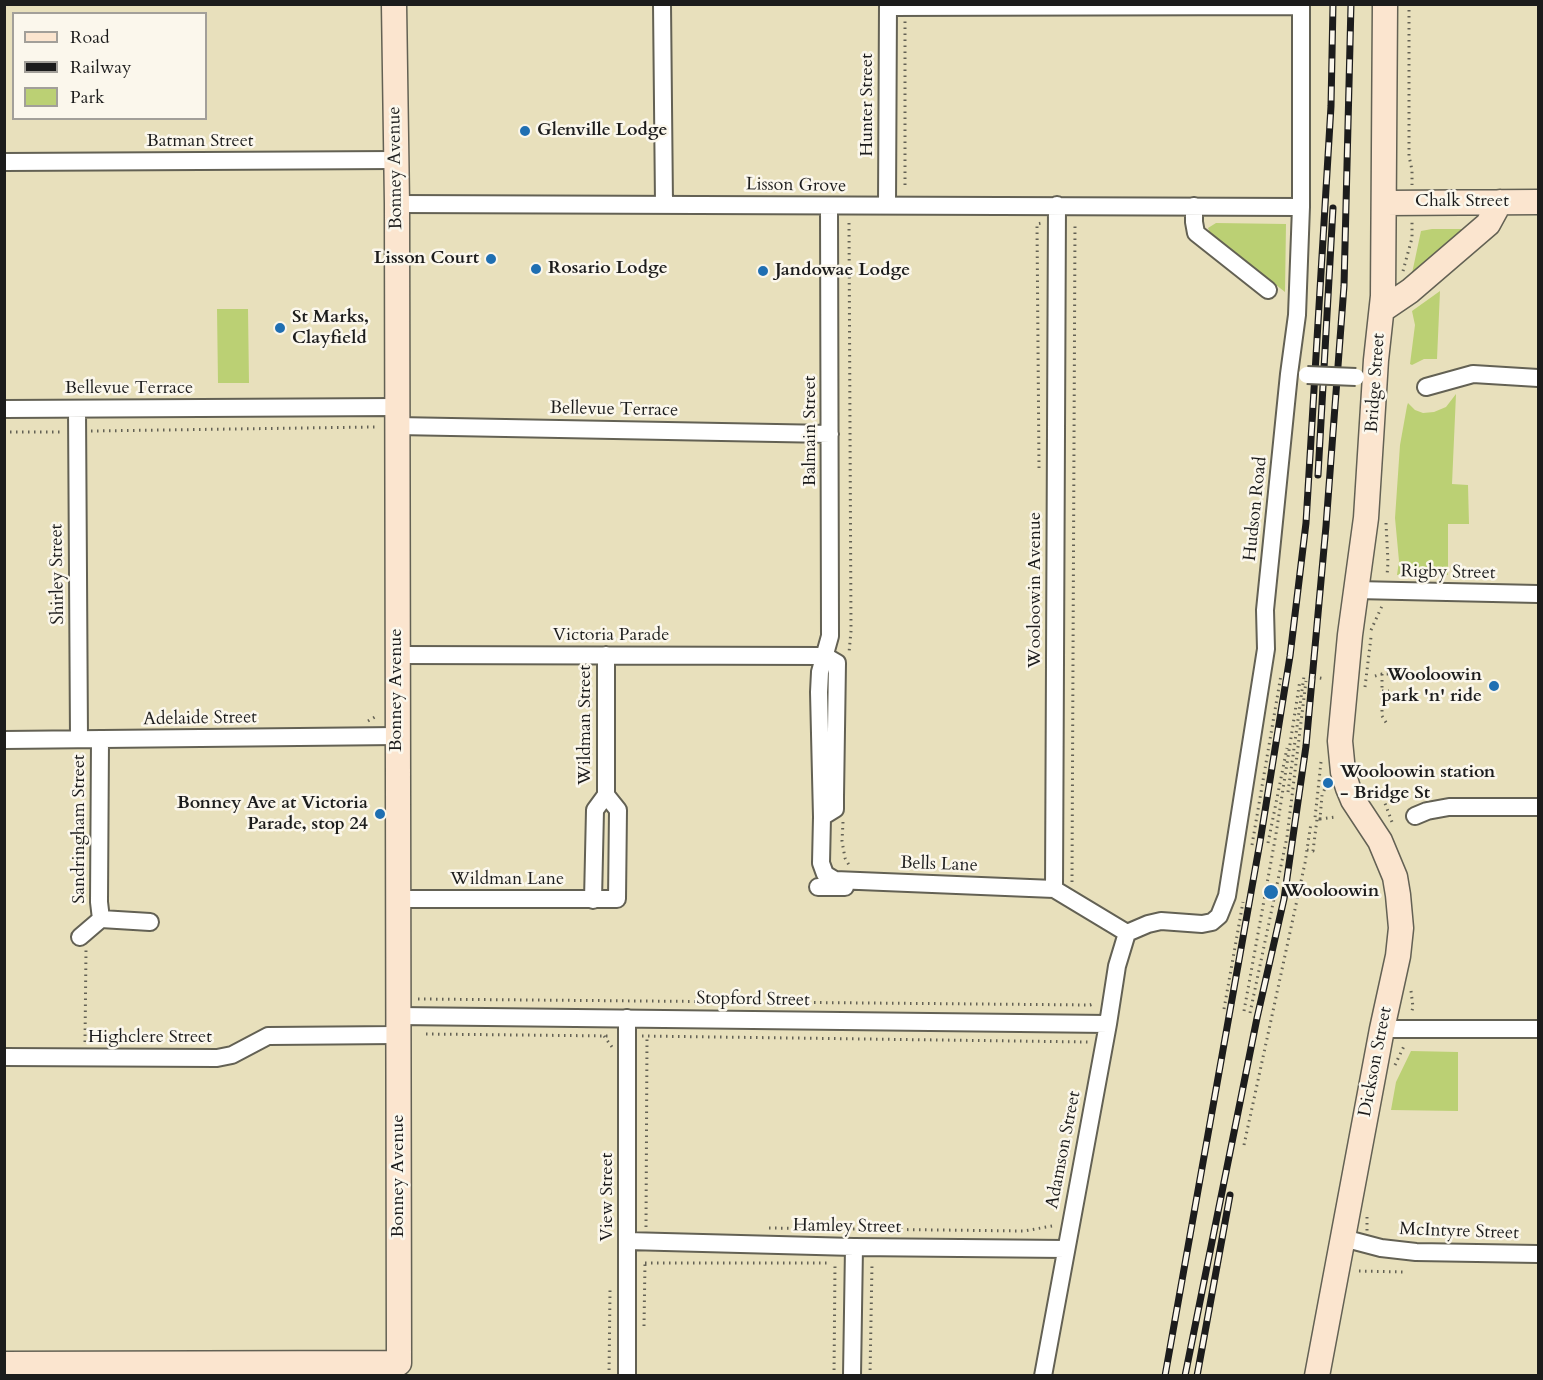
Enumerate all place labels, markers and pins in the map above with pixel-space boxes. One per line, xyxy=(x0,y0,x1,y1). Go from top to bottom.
place label: Glenville Lodge xyxy=(537,120,667,142)
marker: Glenville Lodge xyxy=(518,124,532,138)
place label: Lisson Court xyxy=(374,248,479,270)
marker: Lisson Court xyxy=(484,252,498,266)
place label: Rosario Lodge xyxy=(548,258,668,280)
place label: Jandowae Lodge xyxy=(775,260,910,282)
marker: Rosario Lodge xyxy=(529,262,543,276)
marker: Jandowae Lodge xyxy=(756,264,770,278)
place label: St Marks, Clayfield xyxy=(292,307,369,350)
marker: St Marks, Clayfield xyxy=(273,321,287,335)
place label: Wooloowin park 'n' ride xyxy=(1382,665,1482,708)
marker: Wooloowin park 'n' ride xyxy=(1487,679,1501,693)
place label: Wooloowin station - Bridge St xyxy=(1340,762,1495,804)
marker: Wooloowin station - Bridge St xyxy=(1321,776,1335,790)
place label: Bonney Ave at Victoria Parade, stop 24 xyxy=(177,793,368,836)
marker: Bonney Ave at Victoria Parade, stop 24 xyxy=(373,807,387,821)
place label: Wooloowin xyxy=(1284,881,1379,903)
marker: Wooloowin xyxy=(1262,883,1280,901)

